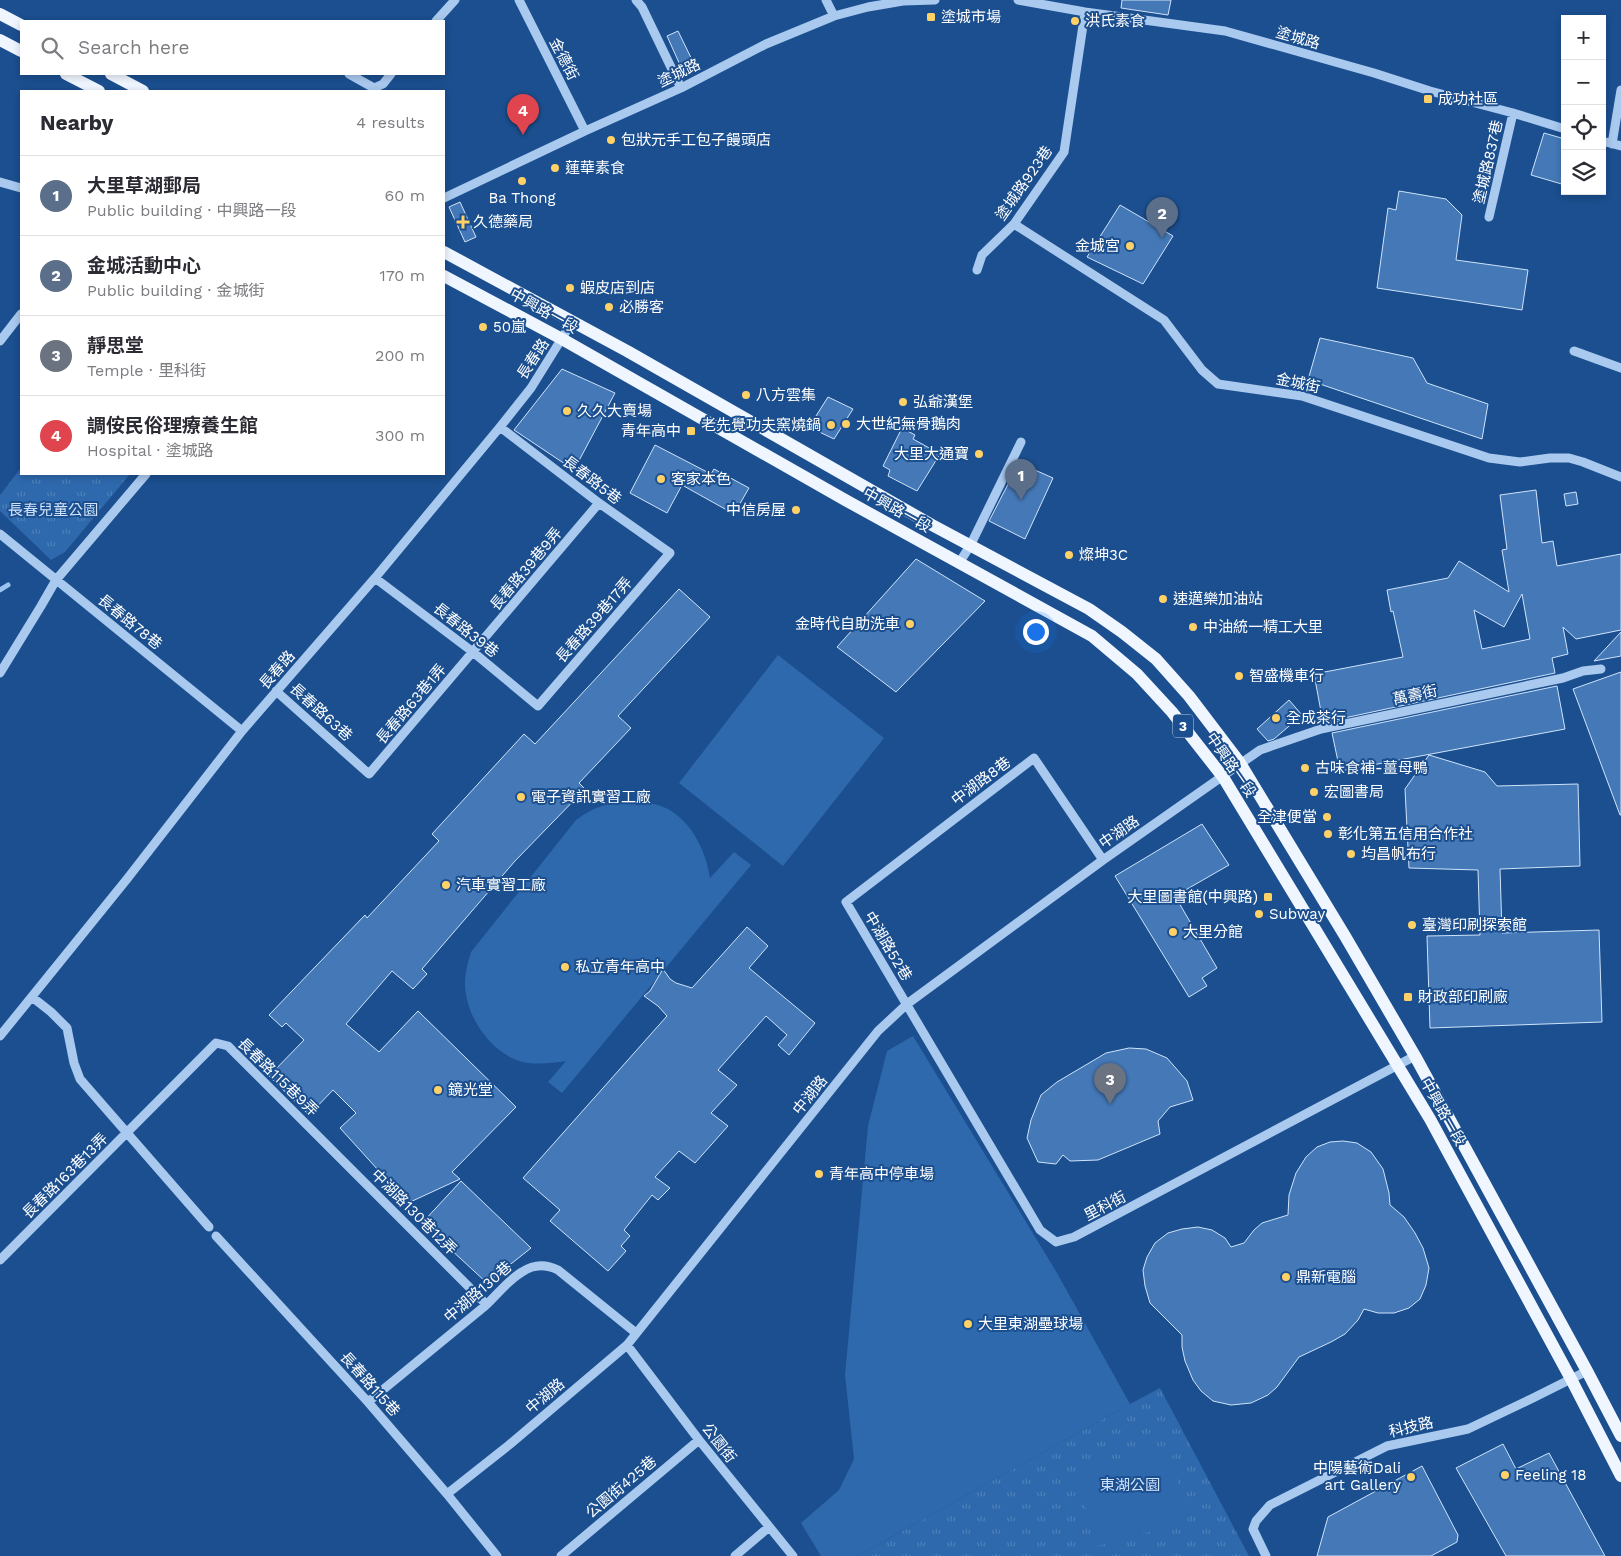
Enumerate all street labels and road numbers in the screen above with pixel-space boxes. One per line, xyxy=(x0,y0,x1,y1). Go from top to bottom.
street label: 塗城路 xyxy=(1274,23,1322,53)
street label: 金德街 xyxy=(546,35,582,83)
street label: 塗城路 xyxy=(655,55,703,91)
street label: 塗城路837巷 xyxy=(1470,118,1506,206)
street label: 塗城路923巷 xyxy=(992,142,1056,224)
street label: 中興路一段 xyxy=(507,285,581,337)
street label: 長春路 xyxy=(513,335,553,383)
street label: 金城街 xyxy=(1274,370,1322,396)
street label: 長春路5巷 xyxy=(559,452,625,508)
street label: 中興路一段 xyxy=(860,484,934,536)
street label: 長春路39巷9弄 xyxy=(486,524,566,614)
street label: 長春路39巷17弄 xyxy=(552,574,636,666)
street label: 長春路78巷 xyxy=(94,591,166,653)
street label: 長春路39巷 xyxy=(430,599,502,661)
street label: 長春路 xyxy=(255,647,299,693)
street label: 長春路63巷1弄 xyxy=(372,660,450,748)
street label: 長春路63巷 xyxy=(286,679,356,745)
street label: 萬壽街 xyxy=(1391,682,1439,708)
road number: 3 xyxy=(1173,714,1193,738)
street label: 中興路一段 xyxy=(1202,729,1260,801)
street label: 中湖路8巷 xyxy=(948,753,1014,809)
street label: 中湖路 xyxy=(1095,812,1143,852)
street label: 中湖路52巷 xyxy=(860,908,916,984)
street label: 長春路115巷9弄 xyxy=(234,1034,322,1120)
street label: 中湖路 xyxy=(789,1072,831,1118)
street label: 中興路一段 xyxy=(1416,1075,1470,1149)
street label: 長春路163巷13弄 xyxy=(19,1130,111,1222)
street label: 中湖路130巷12弄 xyxy=(367,1165,461,1259)
street label: 里科街 xyxy=(1081,1187,1129,1225)
street label: 中湖路130巷 xyxy=(440,1258,516,1326)
street label: 長春路115巷 xyxy=(336,1348,404,1420)
street label: 中湖路 xyxy=(522,1375,568,1417)
street label: 科技路 xyxy=(1387,1413,1435,1441)
street label: 公園街 xyxy=(698,1420,740,1466)
street label: 公園街425巷 xyxy=(582,1452,660,1522)

